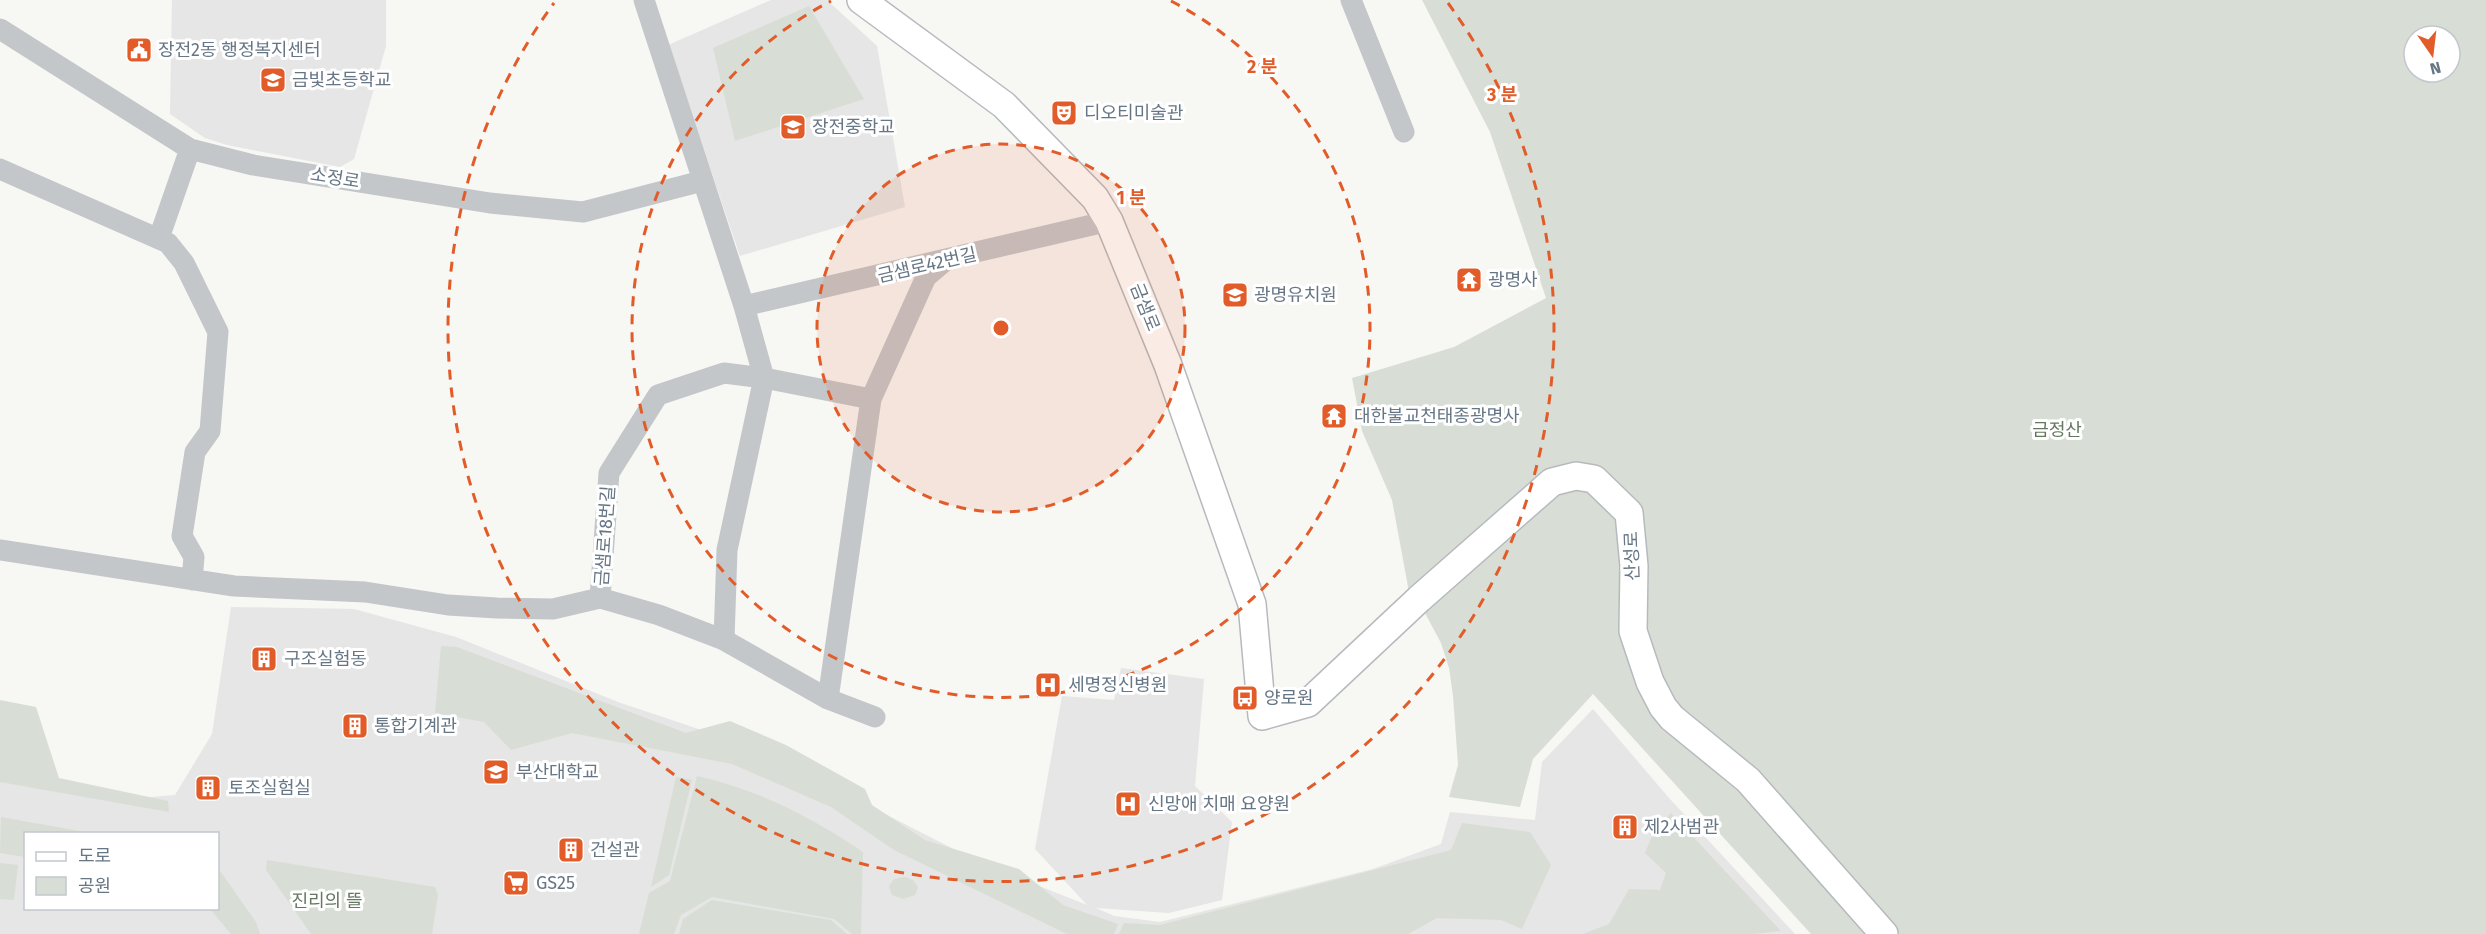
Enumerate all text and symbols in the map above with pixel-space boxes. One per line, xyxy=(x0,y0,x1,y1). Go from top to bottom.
north arrow xyxy=(2402,24,2462,84)
public building icon: 장전2동 행정복지센터 xyxy=(124,35,154,65)
place label: 장전2동 행정복지센터 xyxy=(158,39,321,61)
text: 2 분 xyxy=(1247,56,1278,78)
text: N xyxy=(2428,58,2443,79)
school or university icon: 금빛초등학교 xyxy=(258,65,288,95)
place label: 금빛초등학교 xyxy=(292,69,391,91)
text: 3 분 xyxy=(1486,84,1518,106)
theatre icon: 디오티미술관 xyxy=(1049,98,1079,128)
place label: 디오티미술관 xyxy=(1084,102,1184,124)
school or university icon: 장전중학교 xyxy=(778,112,808,142)
place label: 장전중학교 xyxy=(812,116,895,138)
street label: 소정로 xyxy=(309,163,361,193)
text: 1 분 xyxy=(1116,187,1146,209)
street label: 금샘로42번길 xyxy=(875,243,979,287)
temple icon: 광명사 xyxy=(1454,265,1484,295)
place label: 광명사 xyxy=(1488,269,1538,291)
street label: 금샘로 xyxy=(1125,280,1165,334)
school or university icon: 광명유치원 xyxy=(1220,280,1250,310)
place label: 광명유치원 xyxy=(1254,284,1337,306)
centre of rings xyxy=(991,318,1011,338)
temple icon: 대한불교천태종광명사 xyxy=(1319,401,1349,431)
place label: 대한불교천태종광명사 xyxy=(1354,405,1520,427)
park label: 금정산 xyxy=(2032,419,2082,441)
street label: 금샘로18번길 xyxy=(591,485,619,587)
street label: 산성로 xyxy=(1620,531,1644,581)
building icon: 구조실험동 xyxy=(249,644,279,674)
place label: 구조실험동 xyxy=(284,648,367,670)
hospital icon: 세명정신병원 xyxy=(1033,670,1063,700)
place label: 세명정신병원 xyxy=(1068,674,1167,696)
bus stop icon: 양로원 xyxy=(1230,683,1260,713)
place label: 양로원 xyxy=(1264,687,1314,709)
building icon: 통합기계관 xyxy=(340,711,370,741)
place label: 통합기계관 xyxy=(374,715,457,737)
school or university icon: 부산대학교 xyxy=(481,757,511,787)
place label: 부산대학교 xyxy=(516,761,599,783)
building icon: 토조실험실 xyxy=(193,773,223,803)
place label: 토조실험실 xyxy=(228,777,311,799)
hospital icon: 신망애 치매 요양원 xyxy=(1113,789,1143,819)
place label: 신망애 치매 요양원 xyxy=(1148,793,1290,815)
building icon: 제2사범관 xyxy=(1610,812,1640,842)
place label: 제2사범관 xyxy=(1644,816,1720,838)
legend xyxy=(24,832,219,910)
building icon: 건설관 xyxy=(556,835,586,865)
place label: 건설관 xyxy=(590,839,640,861)
text: 도로 xyxy=(78,845,111,867)
supermarket icon: GS25 xyxy=(501,868,531,898)
place label: GS25 xyxy=(536,872,575,894)
text: 공원 xyxy=(78,875,111,897)
park label: 진리의 뜰 xyxy=(291,890,363,912)

